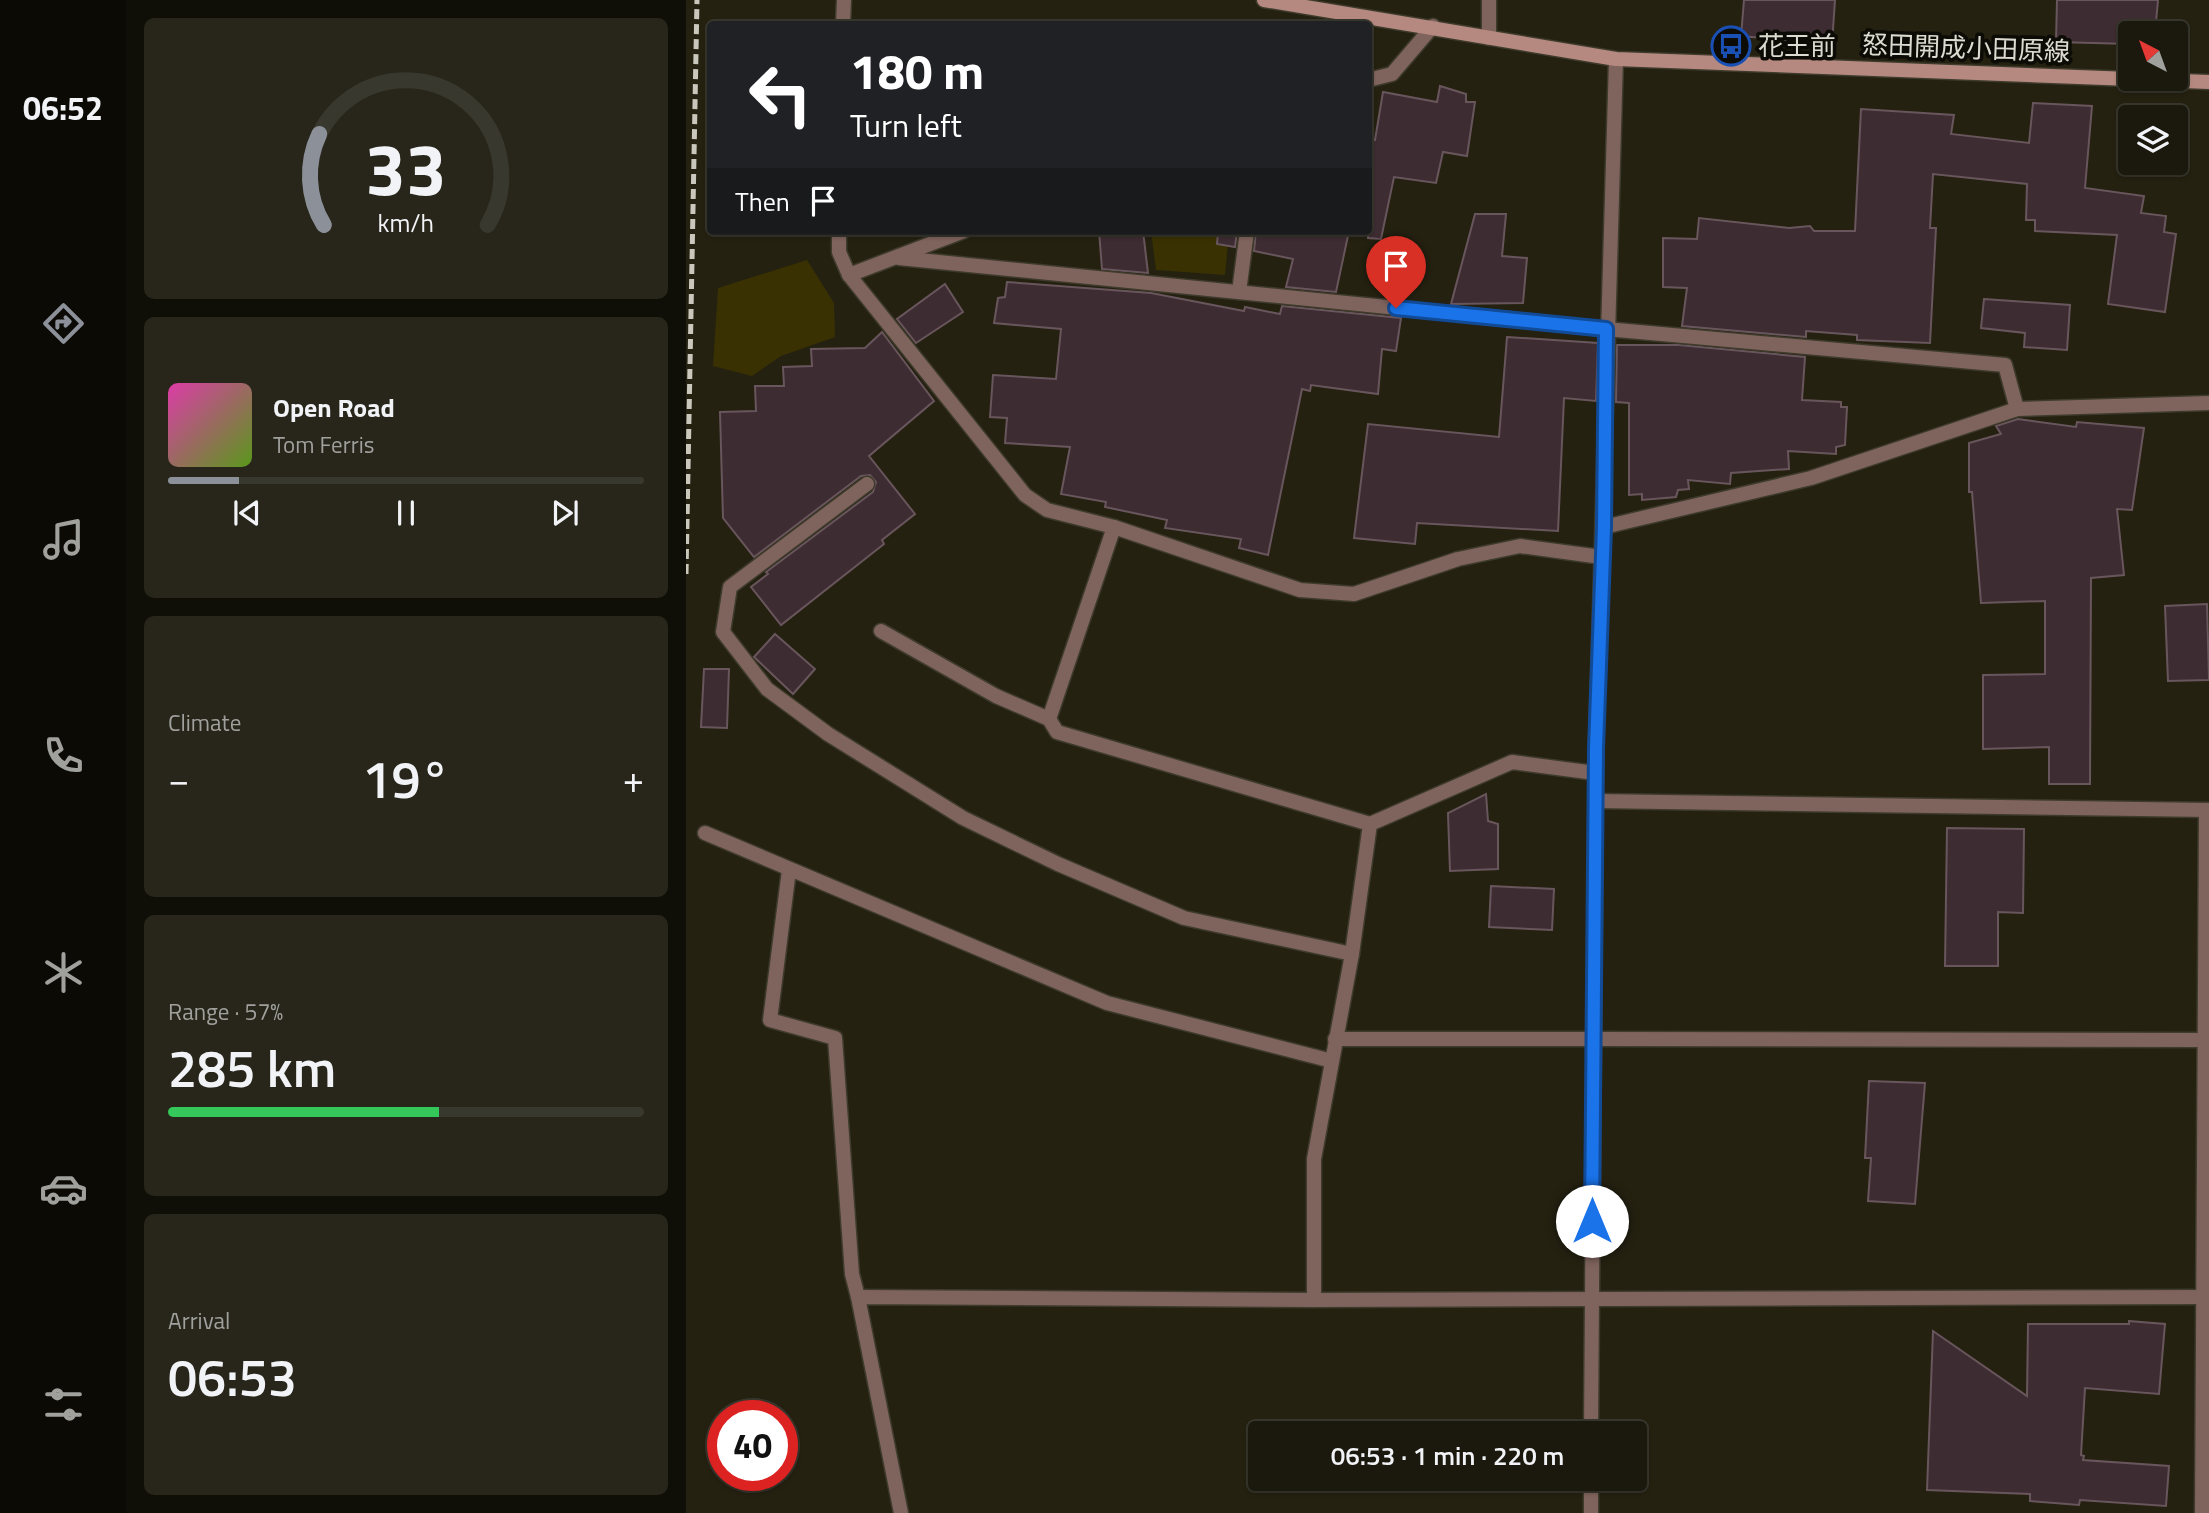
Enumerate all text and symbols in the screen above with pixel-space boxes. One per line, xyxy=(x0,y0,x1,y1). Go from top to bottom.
north arrow xyxy=(2118,21,2188,91)
map controls xyxy=(2118,21,2188,175)
street label: 怒田開成小田原線 xyxy=(1861,24,2071,71)
bus stop icon: 花王前 xyxy=(1710,25,1752,67)
place label: 花王前 xyxy=(1758,26,1836,65)
text: 180 m xyxy=(850,33,984,108)
icon: left xyxy=(735,49,826,140)
text: 06:52 xyxy=(23,84,103,132)
text: Turn left xyxy=(850,101,962,149)
button: layers xyxy=(2118,105,2188,175)
text: 33 xyxy=(365,113,447,223)
text: Then xyxy=(735,182,790,221)
icon: arrive xyxy=(804,182,842,220)
text: km/h xyxy=(378,203,434,241)
pin xyxy=(1366,236,1426,308)
icon: arrive xyxy=(1377,247,1415,285)
icon: directions xyxy=(39,299,88,348)
text: Open Road xyxy=(273,388,395,427)
text: Tom Ferris xyxy=(273,427,374,462)
icon: previous xyxy=(228,494,266,532)
icon: pause xyxy=(387,494,425,532)
icon: next xyxy=(546,494,584,532)
icon: music xyxy=(39,515,88,564)
text: Climate xyxy=(168,705,241,740)
icon: phone xyxy=(39,731,88,780)
text: 19° xyxy=(362,739,450,818)
text: − xyxy=(168,750,189,808)
text: + xyxy=(623,750,644,808)
icon: climate xyxy=(39,948,88,997)
text: Range · 57% xyxy=(168,994,283,1029)
text: 285 km xyxy=(168,1028,336,1107)
icon: car xyxy=(39,1164,88,1213)
position arrow xyxy=(1555,1184,1629,1258)
text: Arrival xyxy=(168,1303,230,1338)
text: 06:53 xyxy=(168,1337,297,1416)
icon: filters xyxy=(39,1380,88,1429)
speed limit sign: 40 xyxy=(707,1400,798,1491)
text: 06:53 · 1 min · 220 m xyxy=(1331,1436,1564,1475)

